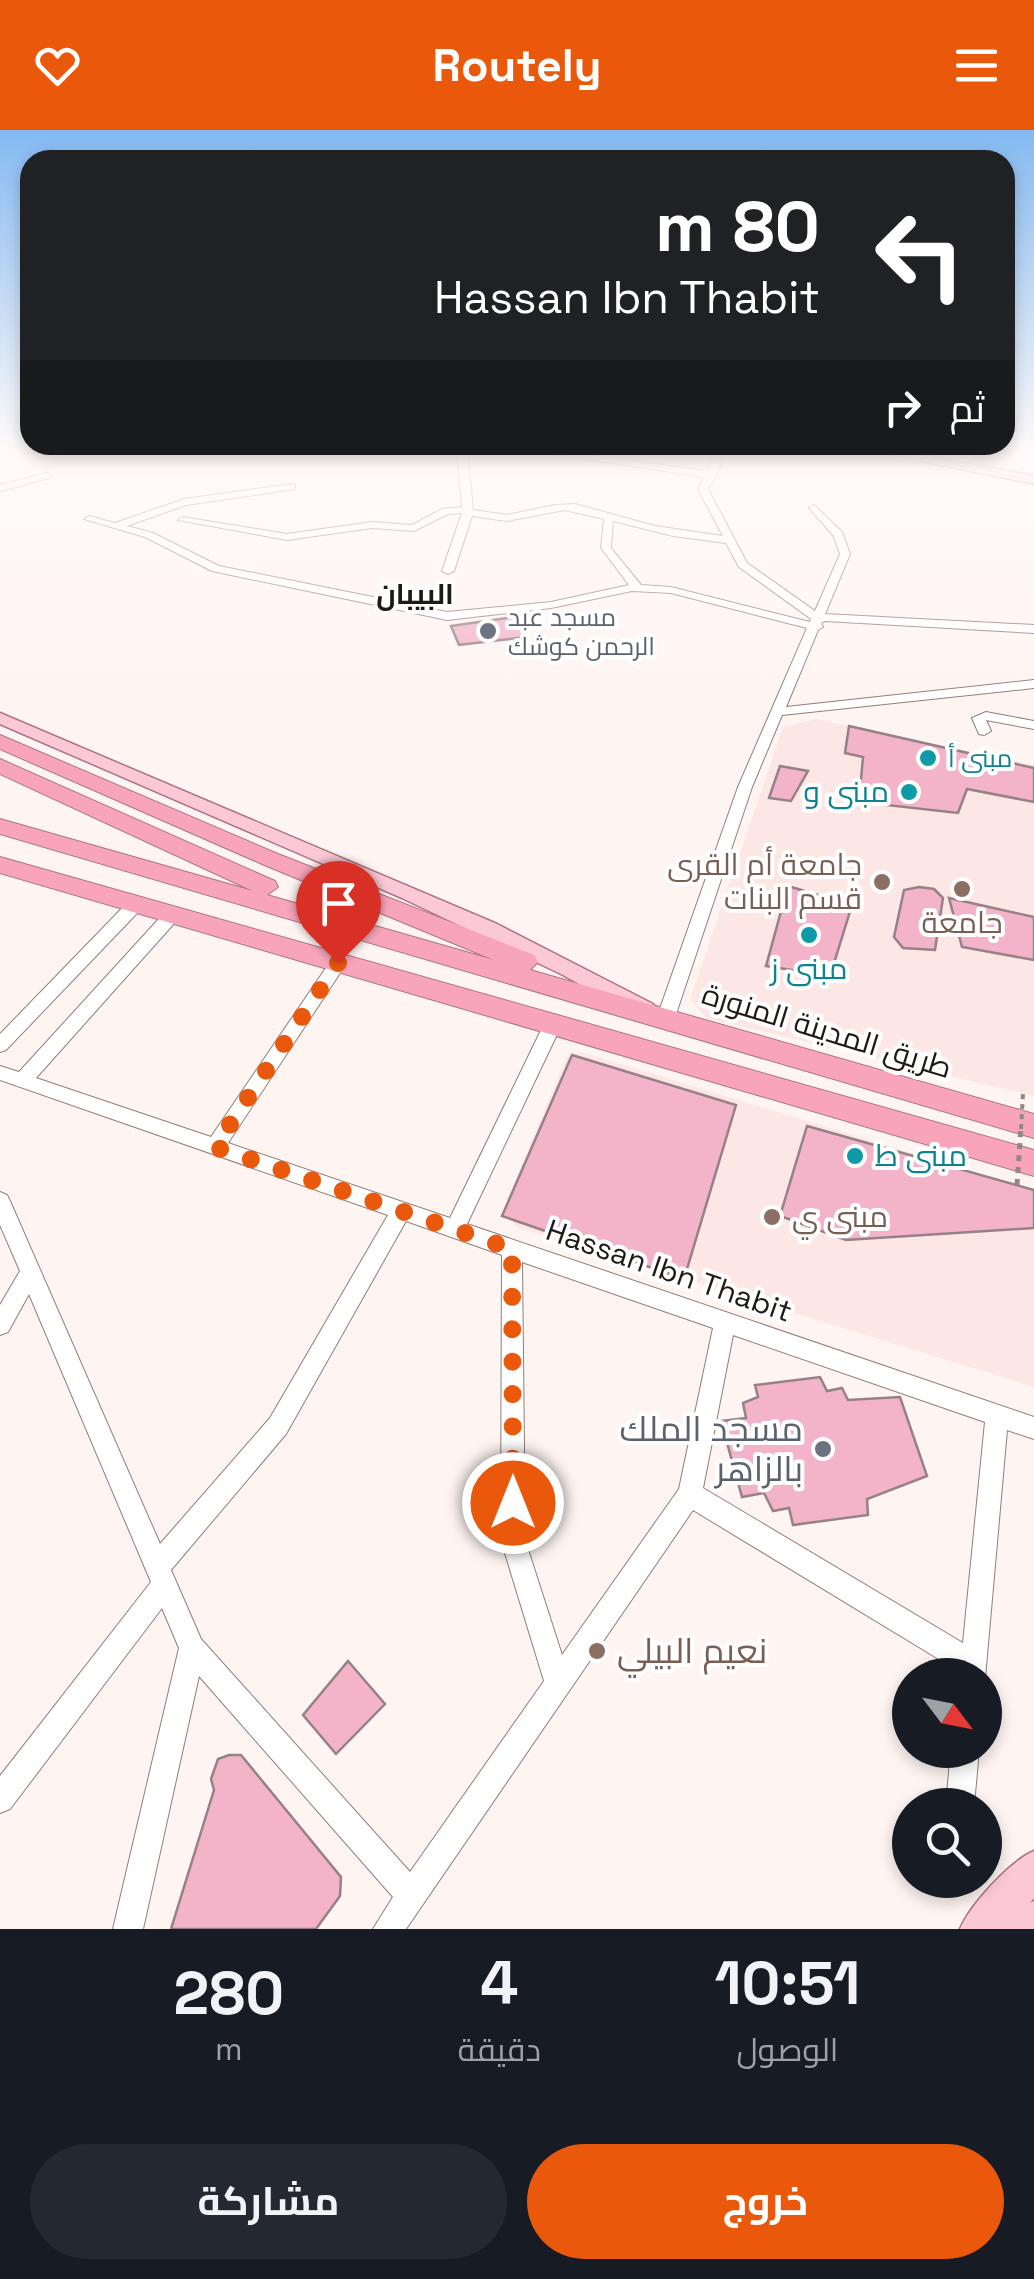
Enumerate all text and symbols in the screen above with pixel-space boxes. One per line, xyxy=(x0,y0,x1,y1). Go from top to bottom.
text: Routely xyxy=(432,37,602,94)
icon: heart xyxy=(30,38,85,93)
icon: menu xyxy=(949,38,1004,93)
text: 80 m xyxy=(655,182,820,271)
icon: left xyxy=(855,190,985,320)
text: Hassan Ibn Thabit xyxy=(434,269,820,326)
icon: right xyxy=(875,380,930,435)
text: ثم xyxy=(950,385,985,433)
district label: البيبان xyxy=(376,576,454,612)
place label: مسجد عبد الرحمن كوشك xyxy=(508,601,655,662)
marker: مسجد عبد الرحمن كوشك xyxy=(477,620,499,642)
place label: مبنى أ xyxy=(948,742,1012,774)
marker: مبنى أ xyxy=(917,747,939,769)
place label: مبنى و xyxy=(804,772,889,811)
marker: مبنى و xyxy=(898,781,920,803)
place label: جامعة أم القرى قسم البنات xyxy=(667,845,862,919)
pin xyxy=(296,861,381,964)
marker: جامعة أم القرى قسم البنات xyxy=(871,871,893,893)
icon: arrive xyxy=(311,876,366,931)
marker: جامعة xyxy=(951,878,973,900)
place label: جامعة xyxy=(921,903,1003,942)
marker: مبنى ز xyxy=(798,924,820,946)
place label: مبنى ز xyxy=(768,949,848,988)
street label: طريق المدينة المنورة xyxy=(698,974,957,1087)
place label: مبنى ط xyxy=(875,1136,967,1175)
marker: مبنى ط xyxy=(844,1145,866,1167)
place label: مبنى ي xyxy=(792,1197,888,1240)
marker: مبنى ي xyxy=(761,1206,783,1228)
street label: Hassan Ibn Thabit xyxy=(541,1210,797,1331)
place label: مسجد الملك بالزاهر xyxy=(620,1407,803,1491)
marker: مسجد الملك بالزاهر xyxy=(812,1438,834,1460)
position arrow xyxy=(461,1451,565,1555)
place label: نعيم البيلي xyxy=(617,1629,767,1678)
marker: نعيم البيلي xyxy=(586,1640,608,1662)
north arrow xyxy=(892,1658,1002,1768)
map controls xyxy=(892,1658,1002,1898)
button: search xyxy=(892,1788,1002,1898)
text: 4 xyxy=(480,1945,518,2022)
text: 10:51 xyxy=(715,1945,860,2022)
text: 280 xyxy=(174,1955,284,2032)
text: m xyxy=(215,2029,243,2069)
text: دقيقة xyxy=(458,2030,541,2070)
text: الوصول xyxy=(736,2030,838,2070)
button: مشاركة xyxy=(30,2144,507,2259)
button: خروج xyxy=(527,2144,1004,2259)

